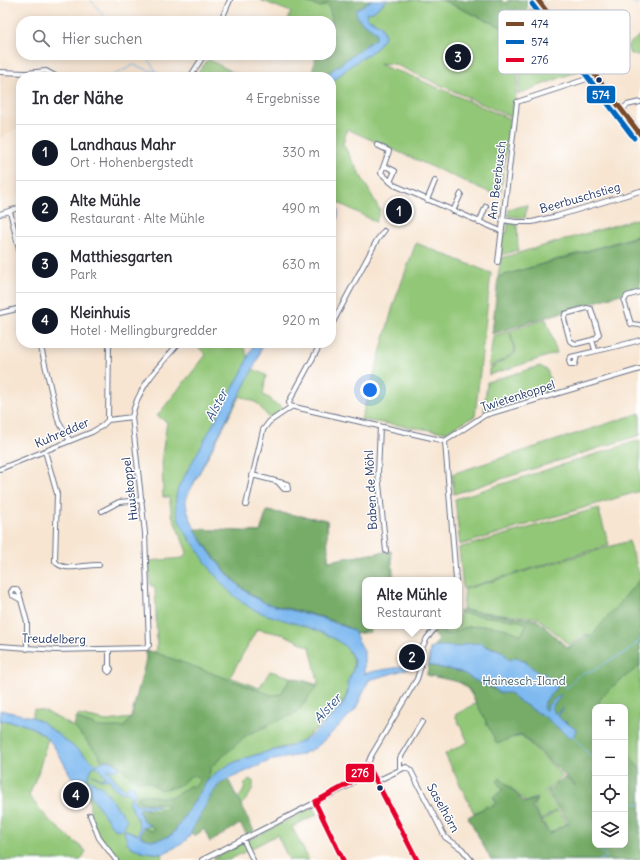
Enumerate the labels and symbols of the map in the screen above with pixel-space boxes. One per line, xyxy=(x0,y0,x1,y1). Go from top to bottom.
legend xyxy=(498,10,630,74)
text: 474 xyxy=(531,17,549,31)
text: 574 xyxy=(531,35,549,49)
pin: 3 xyxy=(445,42,471,72)
text: 276 xyxy=(531,53,549,67)
unlabelled marker xyxy=(594,75,604,85)
line badge: 574 xyxy=(586,85,616,104)
text: 574 xyxy=(592,88,611,102)
street label: Am Beerbusch xyxy=(484,140,509,220)
street label: Beerbuschstieg xyxy=(538,179,622,216)
pin: 1 xyxy=(386,196,412,226)
street label: Twietenkoppel xyxy=(479,376,557,415)
your location xyxy=(360,380,380,400)
water label: Alster xyxy=(201,385,233,424)
street label: Kuhredder xyxy=(32,414,91,451)
street label: Baben de Möhl xyxy=(361,450,380,530)
street label: Huuskoppel xyxy=(118,457,141,522)
street label: Treudelberg xyxy=(22,630,86,647)
pin: 2 xyxy=(399,642,425,672)
park label: Hainesch-Iland xyxy=(482,673,566,688)
water label: Alster xyxy=(310,689,346,726)
line badge: 276 xyxy=(345,763,375,783)
text: 276 xyxy=(351,766,369,780)
pin: 4 xyxy=(63,780,89,810)
street label: Saselhörn xyxy=(424,781,463,835)
unlabelled marker xyxy=(375,783,385,793)

